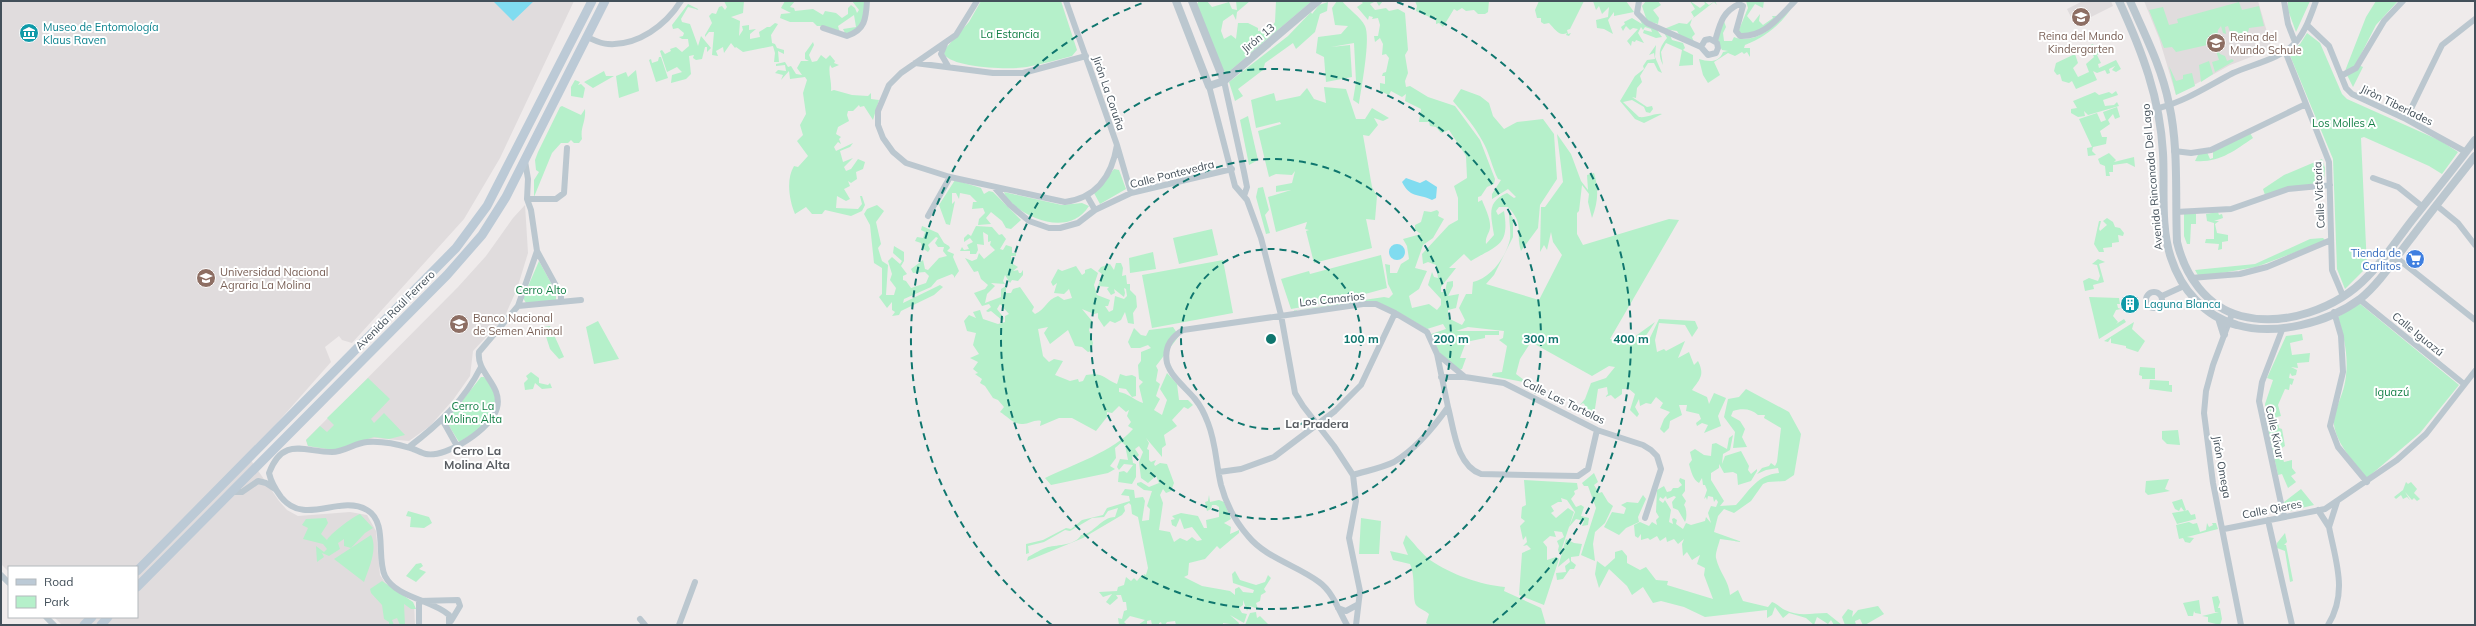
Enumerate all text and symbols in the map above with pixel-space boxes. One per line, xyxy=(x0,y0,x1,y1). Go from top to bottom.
school or university icon: Reina del Mundo Kindergarten xyxy=(2070,6,2092,28)
place label: Museo de Entomología Klaus Raven xyxy=(43,20,159,47)
street label: Jirón 13 xyxy=(1239,20,1277,56)
museum icon: Museo de Entomología Klaus Raven xyxy=(18,22,40,44)
park label: La Estancia xyxy=(981,27,1039,41)
place label: Reina del Mundo Kindergarten xyxy=(2038,29,2124,56)
place label: Reina del Mundo Schule xyxy=(2230,30,2302,57)
school or university icon: Reina del Mundo Schule xyxy=(2205,32,2227,54)
street label: Jirón La Coruña xyxy=(1090,54,1128,132)
street label: Jiròn Tiberlades xyxy=(2358,81,2436,129)
street label: Avenida Rinconada Del Lago xyxy=(2139,103,2165,251)
park label: Los Molles A xyxy=(2312,116,2376,130)
street label: Calle Pontevedra xyxy=(1128,157,1216,191)
street label: Calle Victoria xyxy=(2310,161,2328,229)
place label: Tienda de Carlitos xyxy=(2351,246,2401,273)
supermarket icon: Tienda de Carlitos xyxy=(2404,248,2426,270)
place label: Universidad Nacional Agraria La Molina xyxy=(220,265,328,292)
school or university icon: Universidad Nacional Agraria La Molina xyxy=(195,267,217,289)
street label: Avenida Raúl Ferrero xyxy=(352,267,438,353)
park label: Cerro Alto xyxy=(516,283,566,297)
street label: Los Canarios xyxy=(1299,289,1365,309)
building icon: Laguna Blanca xyxy=(2119,293,2141,315)
place label: Laguna Blanca xyxy=(2144,297,2221,311)
street label: Calle Iguazú xyxy=(2389,309,2447,359)
place label: Banco Nacional de Semen Animal xyxy=(473,311,562,338)
school or university icon: Banco Nacional de Semen Animal xyxy=(448,313,470,335)
text: 100 m xyxy=(1343,331,1379,346)
text: 200 m xyxy=(1433,331,1469,346)
text: 300 m xyxy=(1523,331,1559,346)
text: 400 m xyxy=(1613,331,1649,346)
centre of rings xyxy=(1264,332,1278,346)
street label: Calle Las Tortolas xyxy=(1520,375,1608,427)
park label: Iguazú xyxy=(2375,385,2409,399)
park label: Cerro La Molina Alta xyxy=(444,399,502,426)
street label: Calle Kivur xyxy=(2263,404,2287,460)
district label: La Pradera xyxy=(1285,416,1349,431)
street label: Jirón Omega xyxy=(2210,435,2234,499)
district label: Cerro La Molina Alta xyxy=(444,443,510,472)
street label: Calle Qieres xyxy=(2241,496,2303,522)
legend xyxy=(8,566,138,618)
text: Road xyxy=(44,574,73,589)
text: Park xyxy=(44,594,70,609)

